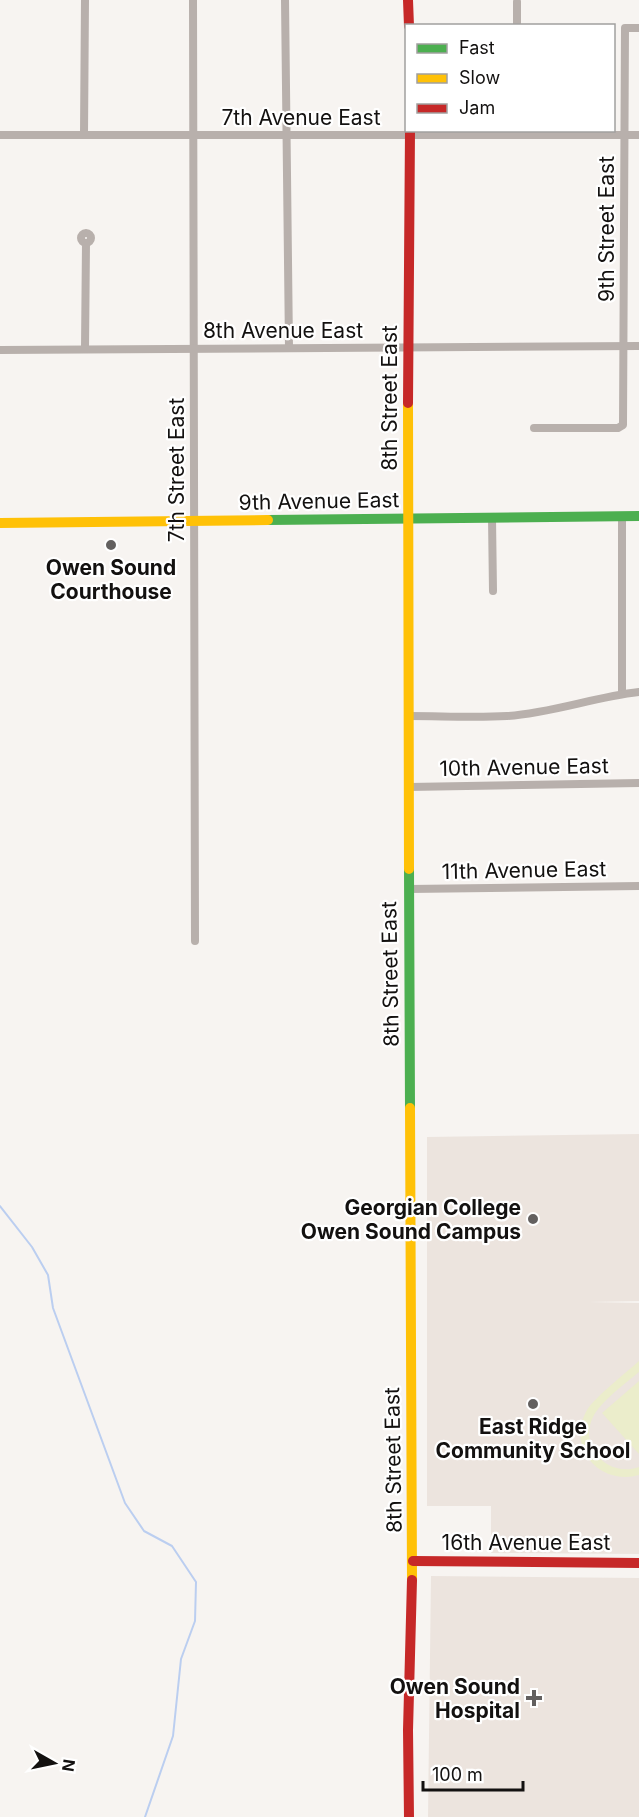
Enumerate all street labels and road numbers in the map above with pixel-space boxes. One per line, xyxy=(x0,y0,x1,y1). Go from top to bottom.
street label: 7th Avenue East xyxy=(221,105,381,130)
street label: 9th Street East xyxy=(594,156,619,302)
street label: 8th Avenue East xyxy=(203,318,363,343)
street label: 8th Street East xyxy=(377,325,402,471)
street label: 7th Street East xyxy=(164,398,189,542)
street label: 9th Avenue East xyxy=(239,487,400,515)
street label: 10th Avenue East xyxy=(439,753,609,781)
street label: 11th Avenue East xyxy=(441,856,607,884)
street label: 8th Street East xyxy=(376,901,404,1047)
street label: 8th Street East xyxy=(379,1387,407,1533)
street label: 16th Avenue East xyxy=(442,1530,611,1555)

